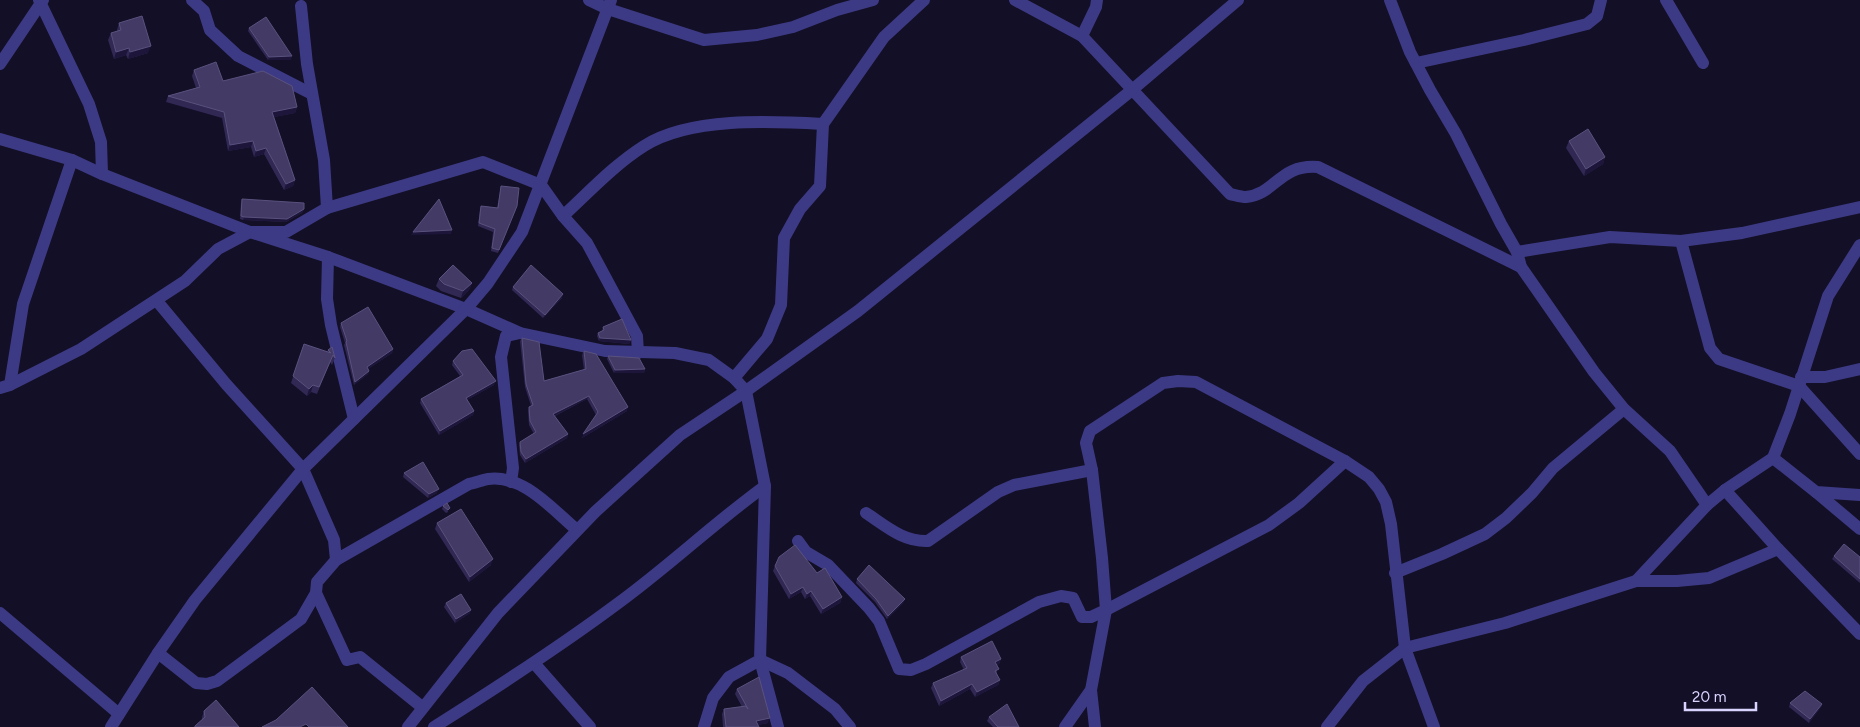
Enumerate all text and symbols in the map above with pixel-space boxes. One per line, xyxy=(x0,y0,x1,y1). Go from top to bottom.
scale bar xyxy=(1685,680,1756,712)
text: 20 m xyxy=(1692,688,1726,706)

